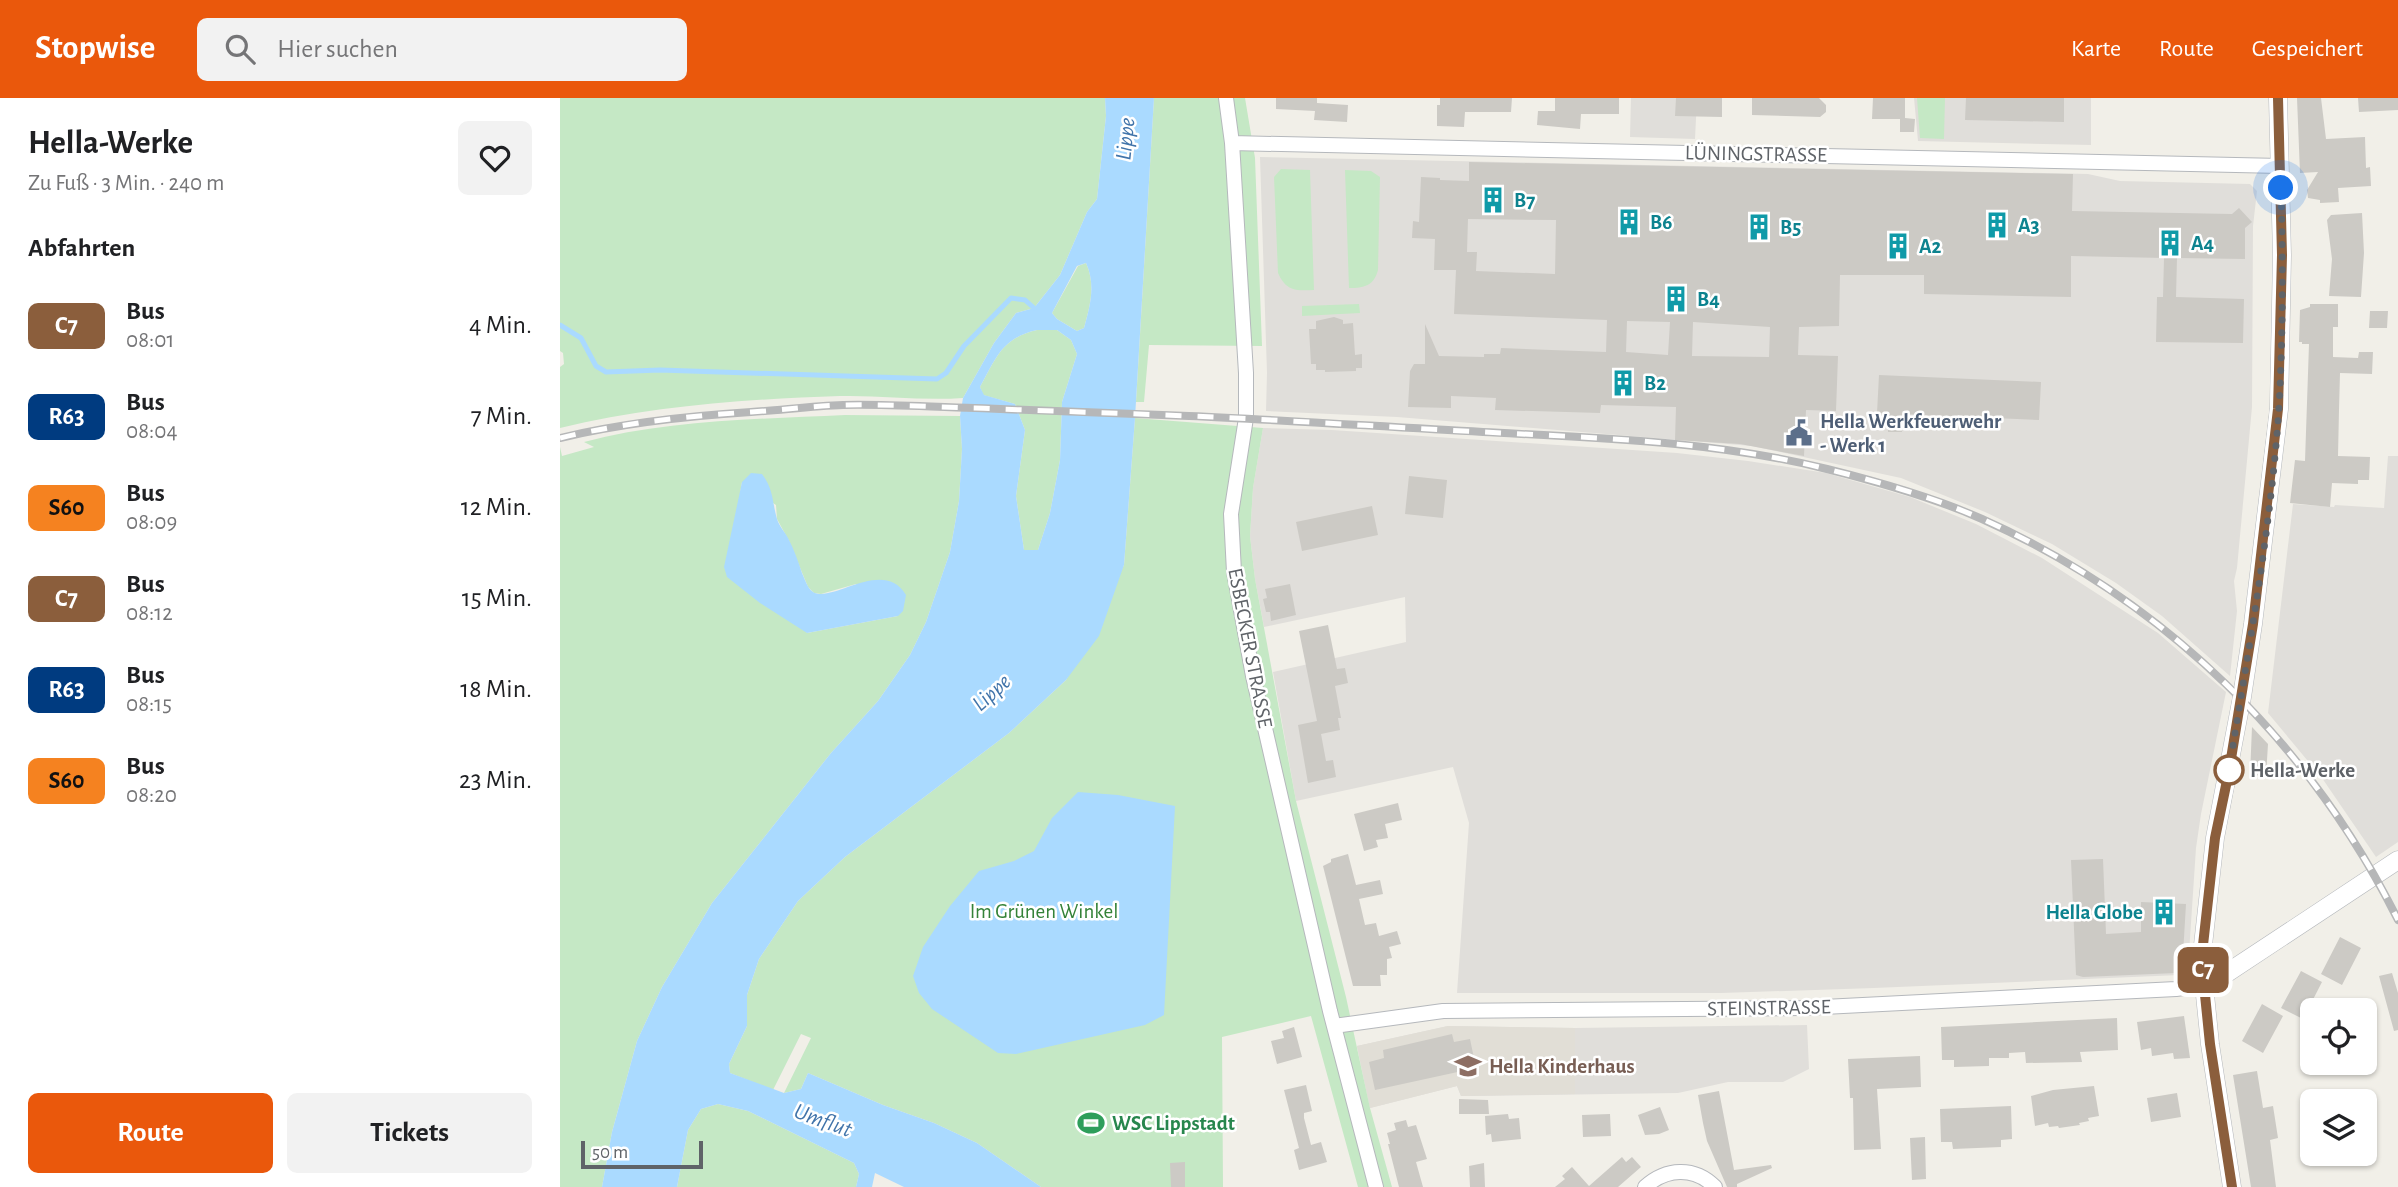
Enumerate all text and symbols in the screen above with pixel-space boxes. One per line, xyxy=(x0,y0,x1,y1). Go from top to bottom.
search box xyxy=(197,18,687,81)
icon: search xyxy=(221,30,259,68)
text: Stopwise xyxy=(35,32,155,65)
text: Hier suchen xyxy=(277,36,398,62)
text: Karte xyxy=(2071,37,2121,61)
text: Route xyxy=(2159,37,2214,61)
text: Gespeichert xyxy=(2252,37,2363,61)
water label: Lippe xyxy=(1112,116,1140,162)
button: heart xyxy=(458,121,532,195)
text: Hella-Werke xyxy=(28,127,193,160)
street label: LÜNINGSTRASSE xyxy=(1685,141,1827,166)
your location xyxy=(2263,170,2298,205)
text: Zu Fuß · 3 Min. · 240 m xyxy=(28,172,224,195)
building icon: B7 xyxy=(1478,185,1508,215)
place label: B7 xyxy=(1514,190,1535,211)
building icon: B6 xyxy=(1614,207,1644,237)
building icon: A3 xyxy=(1982,210,2012,240)
place label: B6 xyxy=(1650,212,1672,233)
building icon: B5 xyxy=(1744,212,1774,242)
place label: A3 xyxy=(2018,215,2040,236)
place label: B5 xyxy=(1780,217,1801,238)
building icon: A4 xyxy=(2155,228,2185,258)
building icon: A2 xyxy=(1883,231,1913,261)
place label: A4 xyxy=(2191,233,2214,254)
text: Abfahrten xyxy=(28,235,135,261)
place label: A2 xyxy=(1919,236,1942,257)
building icon: B4 xyxy=(1661,284,1691,314)
place label: B4 xyxy=(1697,289,1720,310)
text: Bus xyxy=(126,298,165,324)
text: 4 Min. xyxy=(469,312,532,338)
text: C7 xyxy=(55,314,78,338)
text: 08:01 xyxy=(126,329,174,352)
building icon: B2 xyxy=(1608,368,1638,398)
place label: B2 xyxy=(1644,373,1666,394)
text: Bus xyxy=(126,389,165,415)
text: 7 Min. xyxy=(471,403,532,429)
text: R63 xyxy=(48,405,85,429)
place label: Hella Werkfeuerwehr - Werk 1 xyxy=(1820,411,2002,456)
public building icon: Hella Werkfeuerwehr - Werk 1 xyxy=(1784,418,1814,448)
text: 08:04 xyxy=(126,420,178,443)
text: Bus xyxy=(126,480,165,506)
text: 12 Min. xyxy=(461,494,532,520)
text: S60 xyxy=(48,496,85,520)
text: 08:09 xyxy=(126,511,177,534)
street label: ESBECKER STRASSE xyxy=(1224,566,1276,730)
text: Bus xyxy=(126,571,165,597)
text: 15 Min. xyxy=(462,585,532,611)
text: C7 xyxy=(55,587,78,611)
text: 08:12 xyxy=(126,602,173,625)
text: Bus xyxy=(126,662,165,688)
water label: Lippe xyxy=(968,670,1016,716)
text: 18 Min. xyxy=(460,676,532,702)
text: R63 xyxy=(48,678,85,702)
text: 08:15 xyxy=(126,693,172,716)
text: Bus xyxy=(126,753,165,779)
marker: Hella-Werke xyxy=(2214,755,2244,785)
place label: Hella-Werke xyxy=(2250,760,2355,781)
text: 23 Min. xyxy=(459,767,532,793)
text: S60 xyxy=(48,769,85,793)
text: 08:20 xyxy=(126,784,177,807)
building icon: Hella Globe xyxy=(2149,897,2179,927)
park label: Im Grünen Winkel xyxy=(970,901,1118,922)
place label: Hella Globe xyxy=(2046,902,2143,923)
line badge: C7 xyxy=(2172,947,2234,993)
text: C7 xyxy=(2192,958,2214,982)
street label: STEINSTRASSE xyxy=(1707,996,1831,1020)
map controls xyxy=(2300,998,2377,1166)
button: locate xyxy=(2300,998,2377,1075)
school or university icon: Hella Kinderhaus xyxy=(1453,1051,1483,1081)
place label: Hella Kinderhaus xyxy=(1489,1056,1635,1077)
button: layers xyxy=(2300,1089,2377,1166)
button: Route xyxy=(28,1093,273,1173)
button: Tickets xyxy=(287,1093,532,1173)
water label: Umflut xyxy=(791,1100,856,1142)
sports icon: WSC Lippstadt xyxy=(1076,1108,1106,1138)
place label: WSC Lippstadt xyxy=(1112,1113,1235,1134)
scale bar xyxy=(581,1138,704,1170)
text: 50 m xyxy=(592,1143,628,1162)

